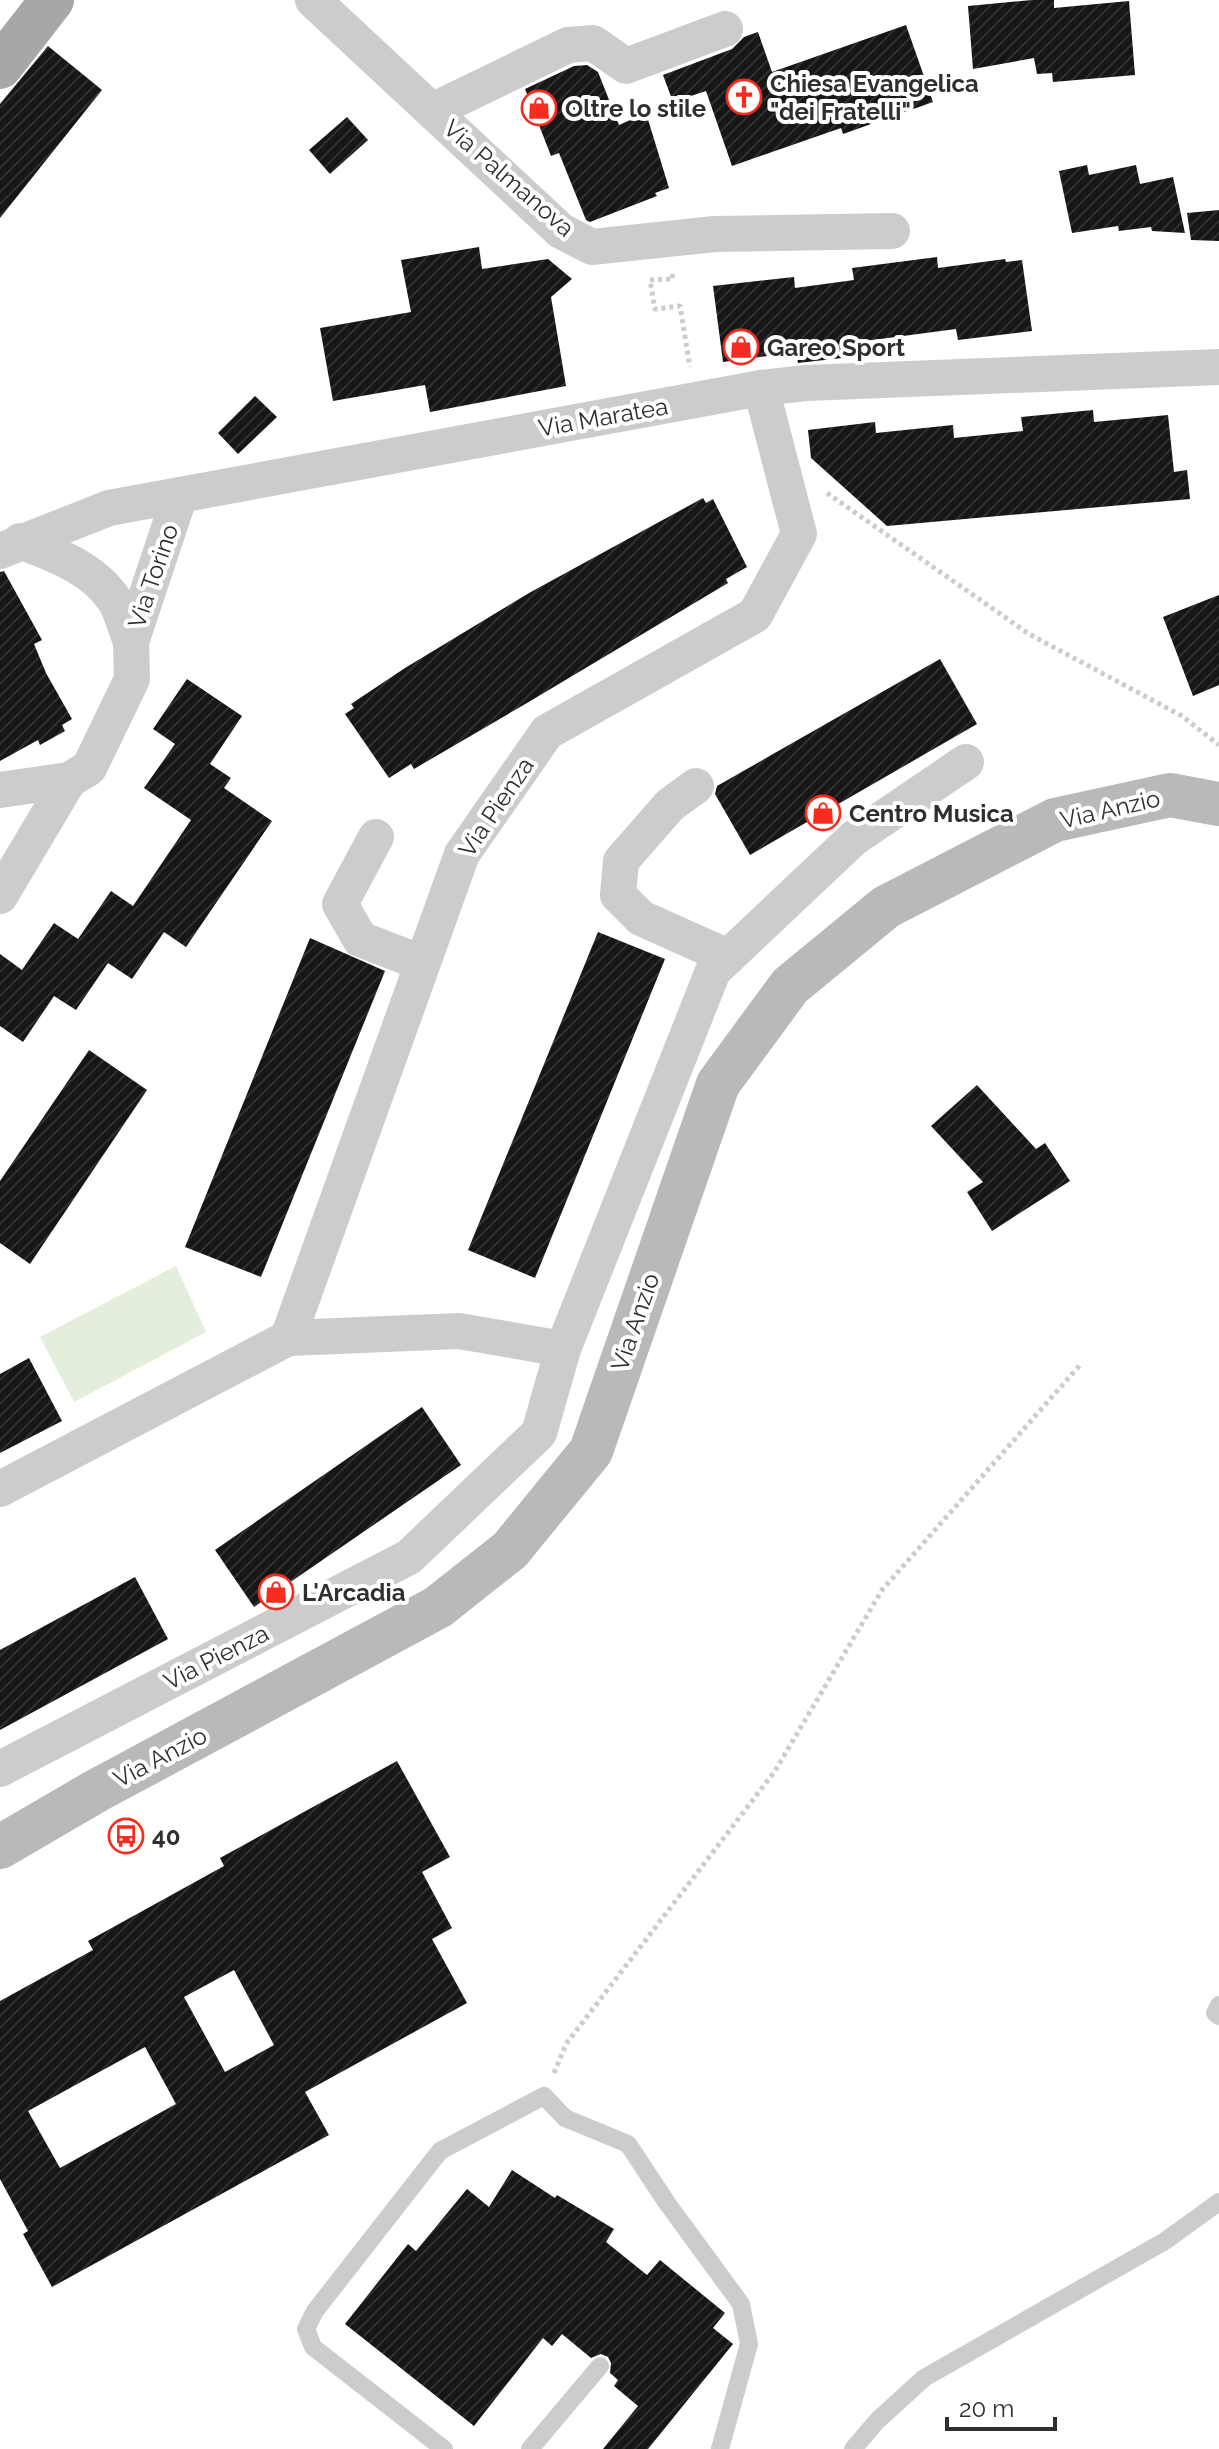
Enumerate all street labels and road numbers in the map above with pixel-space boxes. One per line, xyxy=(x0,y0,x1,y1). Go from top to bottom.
street label: Via Palmanova xyxy=(438,113,580,243)
street label: Via Maratea xyxy=(536,391,670,443)
street label: Via Torino xyxy=(122,520,184,632)
street label: Via Pienza xyxy=(452,752,540,862)
street label: Via Anzio xyxy=(1057,783,1163,835)
street label: Via Anzio xyxy=(605,1269,665,1375)
street label: Via Pienza xyxy=(159,1618,273,1696)
street label: Via Anzio xyxy=(108,1720,212,1794)

